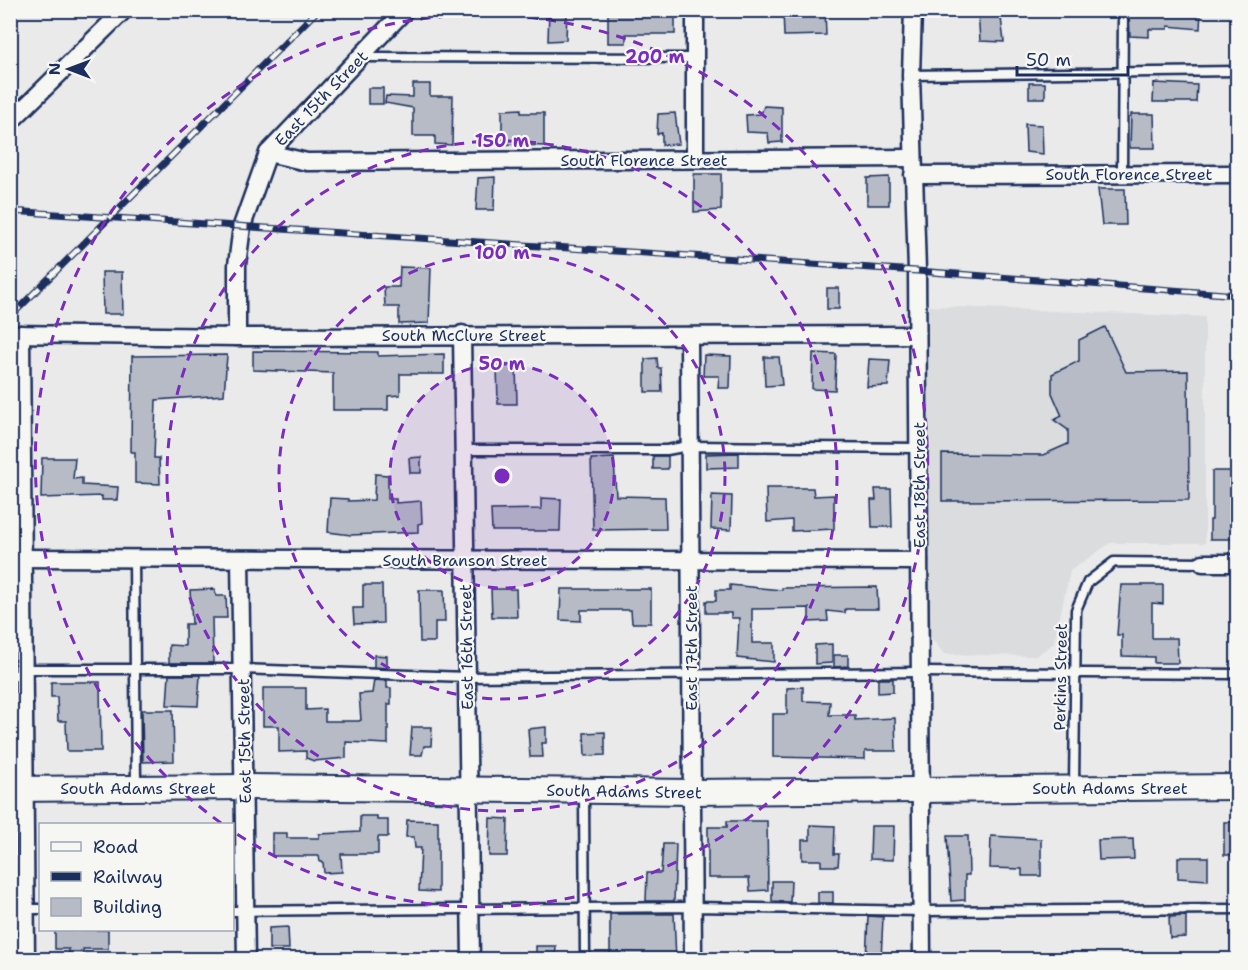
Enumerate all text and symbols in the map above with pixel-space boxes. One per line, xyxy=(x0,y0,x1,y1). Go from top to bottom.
north arrow xyxy=(39,39,99,99)
scale bar xyxy=(1017,39,1128,77)
text: 200 m xyxy=(625,45,686,69)
street label: East 15th Street xyxy=(270,46,372,151)
text: 50 m xyxy=(1026,48,1071,72)
text: N xyxy=(44,63,65,75)
text: 150 m xyxy=(475,129,530,153)
street label: South Florence Street xyxy=(560,150,728,171)
street label: South Florence Street xyxy=(1045,164,1213,185)
text: 100 m xyxy=(474,241,530,265)
street label: South McClure Street xyxy=(382,325,546,346)
text: 50 m xyxy=(479,352,526,376)
street label: East 18th Street xyxy=(909,422,930,548)
centre of rings xyxy=(492,466,512,486)
street label: South Branson Street xyxy=(383,550,547,571)
street label: East 16th Street xyxy=(455,584,478,710)
street label: East 17th Street xyxy=(681,585,702,711)
street label: Perkins Street xyxy=(1049,623,1072,731)
street label: East 15th Street xyxy=(233,678,256,804)
street label: South Adams Street xyxy=(60,778,216,799)
street label: South Adams Street xyxy=(1032,778,1188,799)
street label: South Adams Street xyxy=(546,780,702,803)
legend xyxy=(39,823,234,931)
text: Road xyxy=(93,835,138,859)
text: Railway xyxy=(93,865,163,889)
text: Building xyxy=(93,895,162,919)

